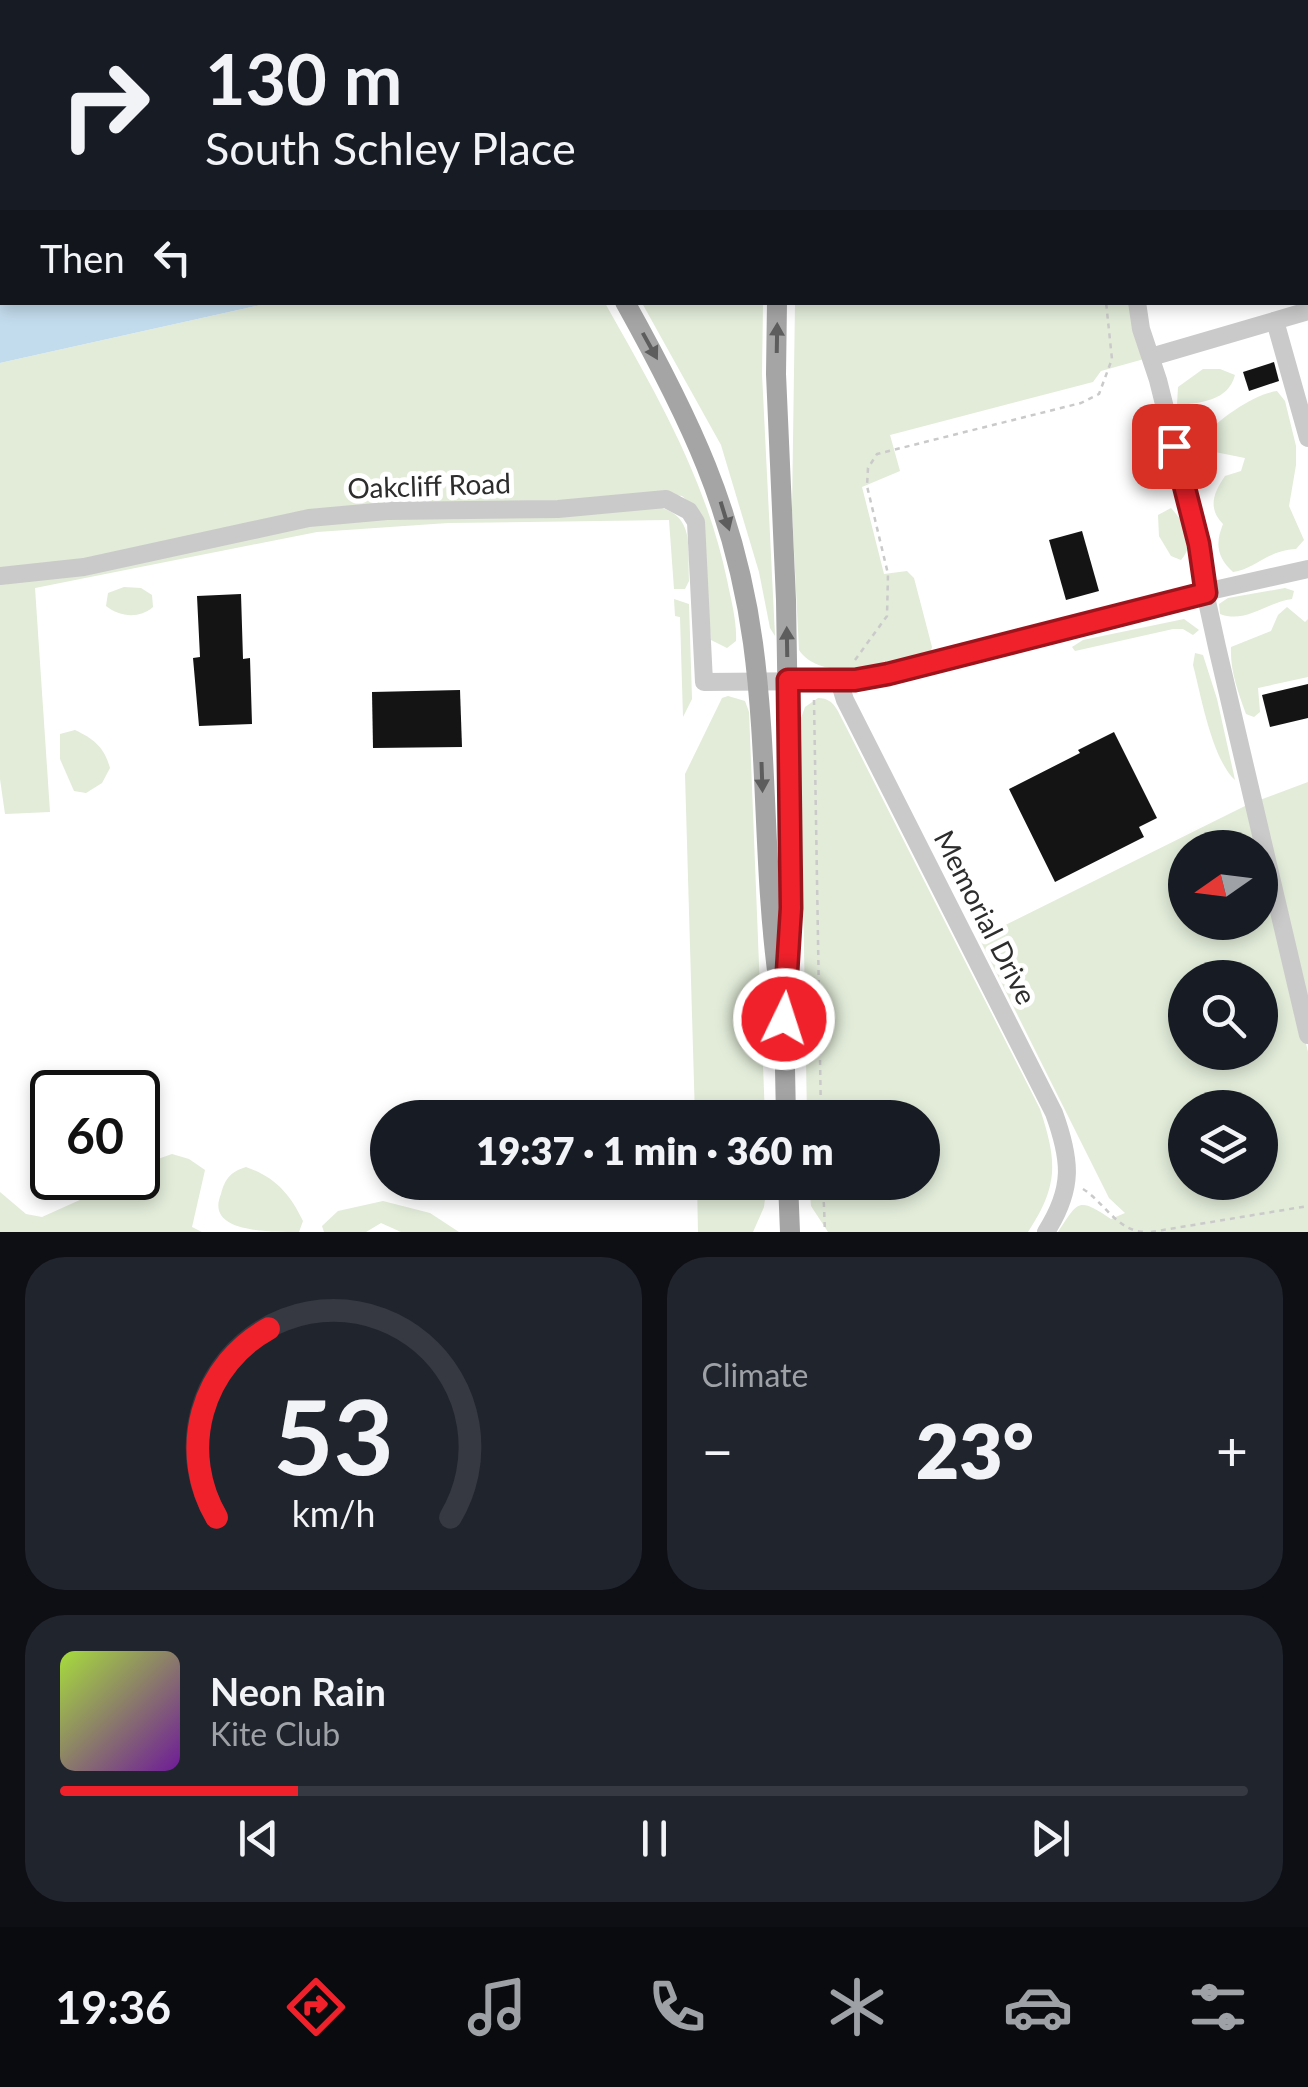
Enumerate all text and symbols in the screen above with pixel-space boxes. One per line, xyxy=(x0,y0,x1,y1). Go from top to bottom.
text: 130 m xyxy=(205,36,402,120)
icon: right xyxy=(40,40,170,170)
text: South Schley Place xyxy=(205,121,576,175)
icon: left xyxy=(145,230,200,285)
text: Then xyxy=(40,235,125,281)
one-way arrow xyxy=(769,322,785,354)
one-way arrow xyxy=(641,332,658,361)
pin xyxy=(1132,404,1217,489)
icon: arrive xyxy=(1147,419,1202,474)
street label: Oakcliff Road xyxy=(347,465,511,505)
one-way arrow xyxy=(718,501,733,531)
one-way arrow xyxy=(779,625,795,657)
one-way arrow xyxy=(755,762,771,794)
street label: Memorial Drive xyxy=(928,824,1044,1010)
north arrow xyxy=(1168,830,1278,940)
map controls xyxy=(1168,830,1278,1200)
button: search xyxy=(1168,960,1278,1070)
position arrow xyxy=(732,967,836,1071)
speed limit sign: 60 xyxy=(30,1070,160,1200)
button: layers xyxy=(1168,1090,1278,1200)
text: 19:37 · 1 min · 360 m xyxy=(476,1127,834,1173)
text: Climate xyxy=(702,1355,808,1394)
text: 53 xyxy=(273,1372,394,1497)
text: 23° xyxy=(916,1405,1034,1495)
text: − xyxy=(702,1417,733,1483)
text: + xyxy=(1216,1417,1248,1483)
text: km/h xyxy=(291,1492,375,1535)
text: Neon Rain xyxy=(210,1668,386,1714)
text: Kite Club xyxy=(210,1714,340,1753)
icon: previous xyxy=(231,1811,286,1866)
icon: pause xyxy=(627,1811,682,1866)
icon: next xyxy=(1023,1811,1078,1866)
icon: directions xyxy=(281,1972,351,2042)
icon: music xyxy=(462,1972,532,2042)
icon: phone xyxy=(642,1972,712,2042)
icon: climate xyxy=(822,1972,892,2042)
icon: car xyxy=(1003,1972,1073,2042)
icon: filters xyxy=(1183,1972,1253,2042)
text: 19:36 xyxy=(55,1980,171,2034)

